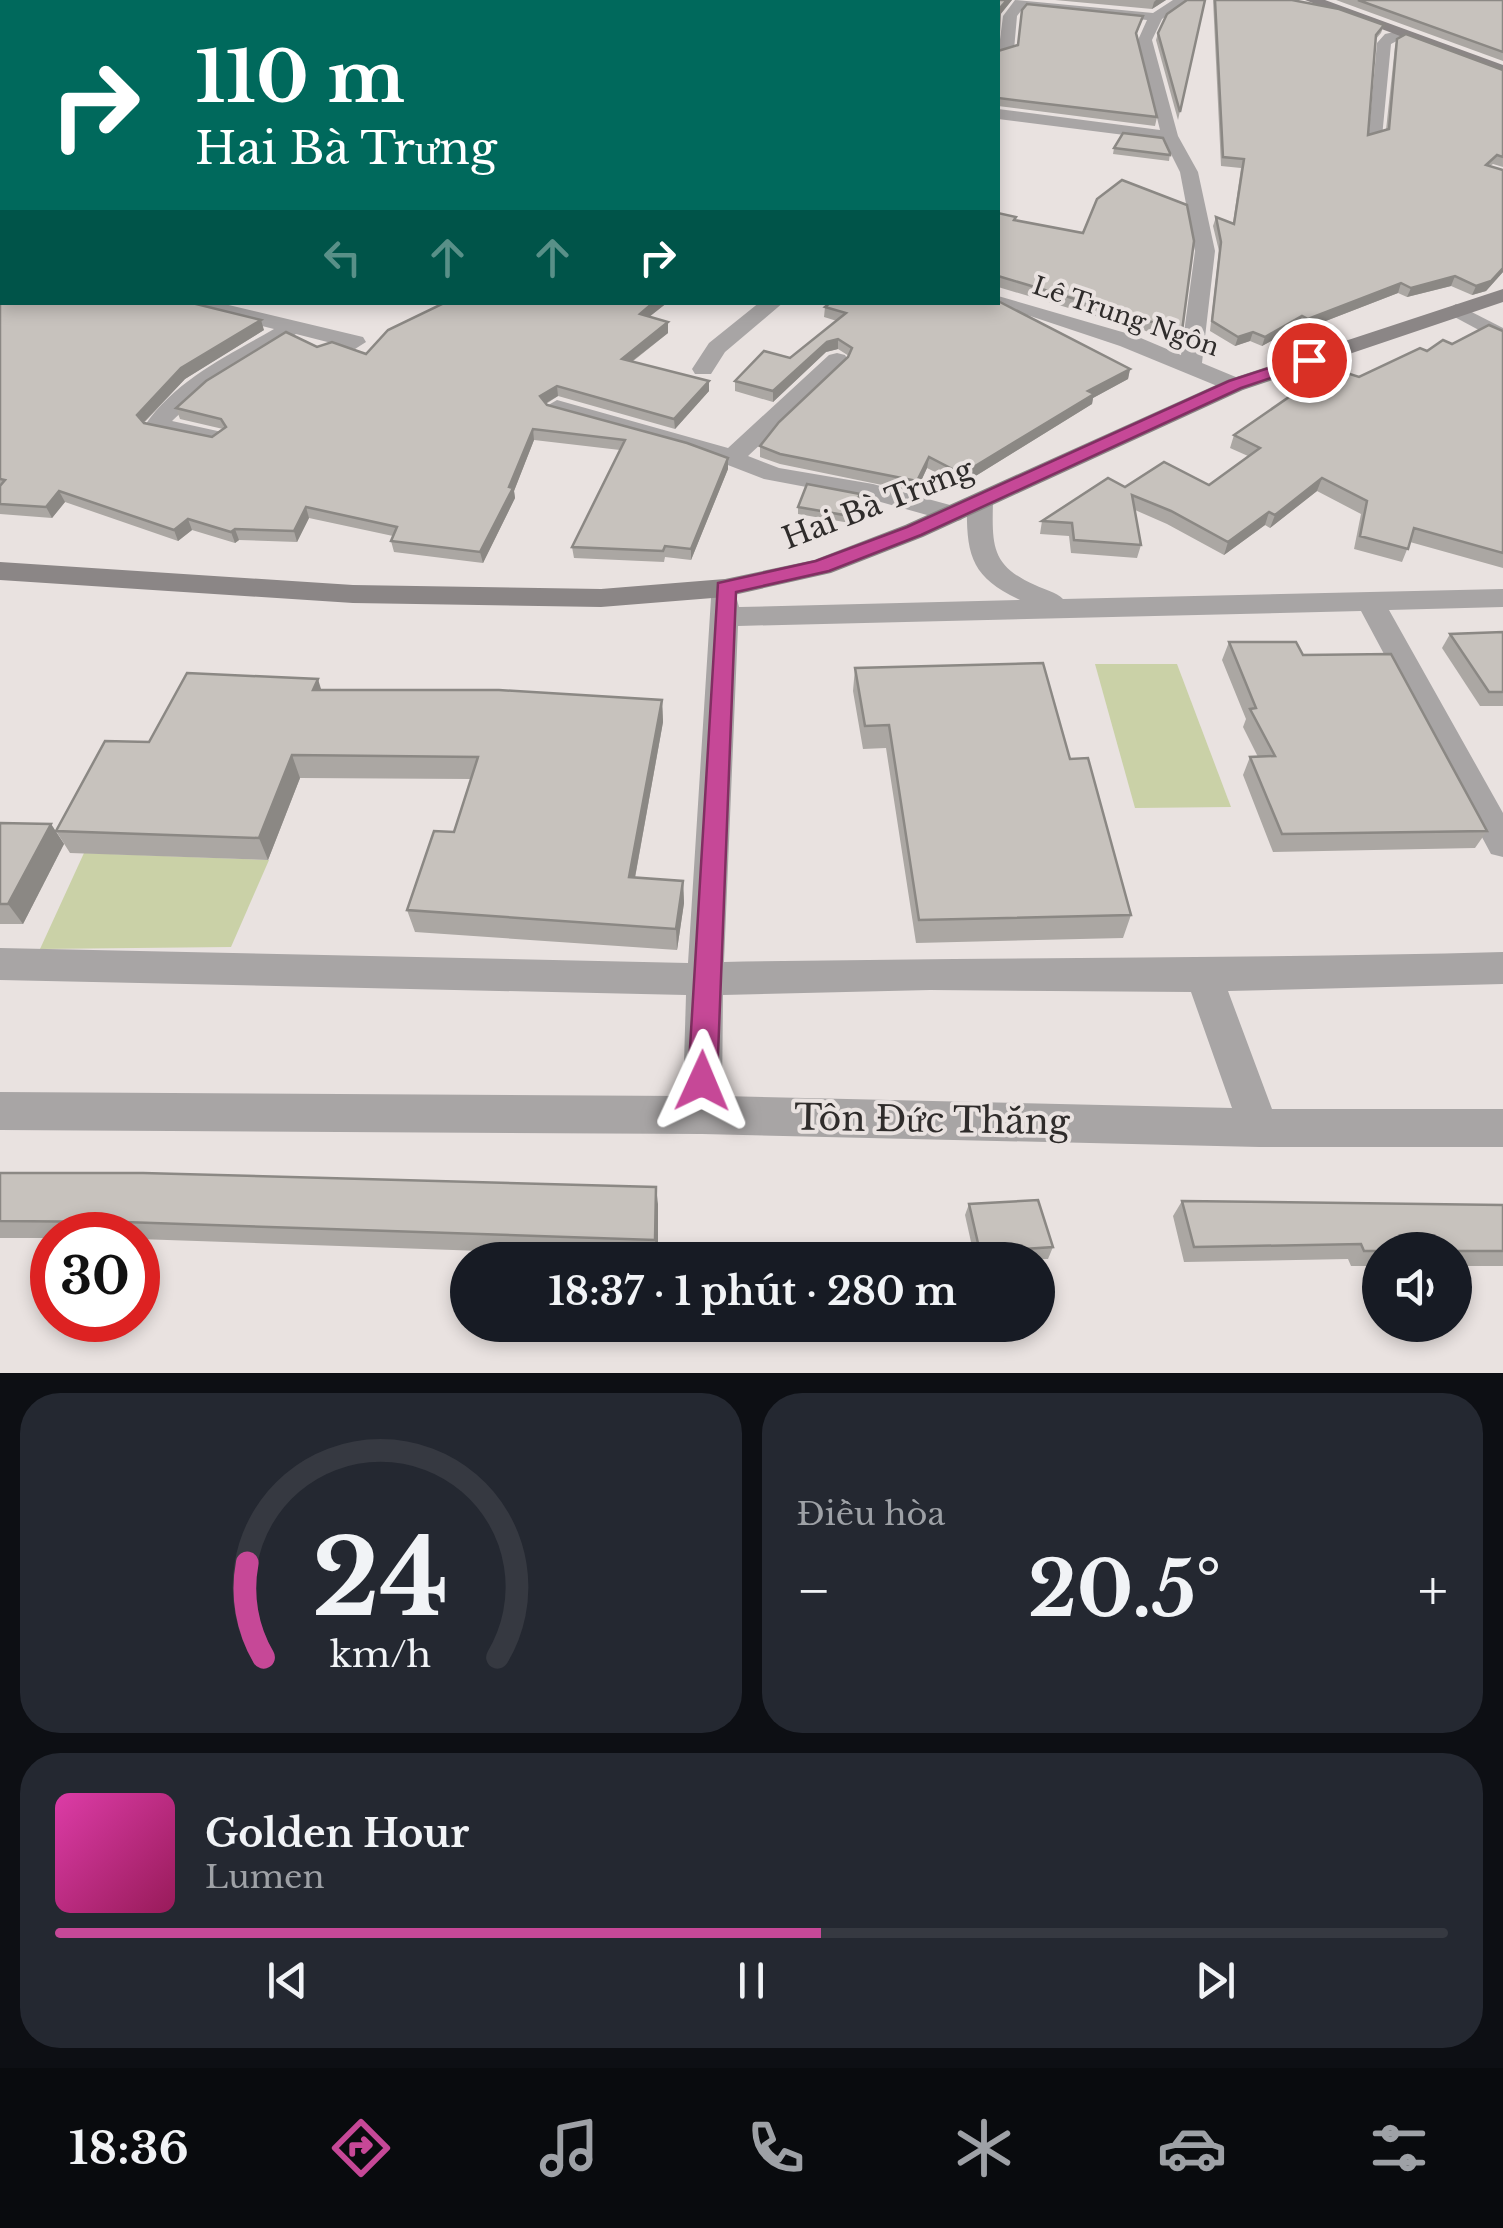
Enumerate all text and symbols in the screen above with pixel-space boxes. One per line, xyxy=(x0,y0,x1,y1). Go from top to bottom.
text: 110 m xyxy=(195,34,405,121)
icon: right xyxy=(30,40,160,170)
text: Hai Bà Trưng xyxy=(195,120,497,176)
icon: left xyxy=(315,230,370,285)
icon: ahead xyxy=(420,230,475,285)
icon: ahead xyxy=(525,230,580,285)
icon: right xyxy=(630,230,685,285)
street label: Lê Trung Ngôn xyxy=(1029,270,1223,363)
pin xyxy=(1267,318,1352,403)
icon: arrive xyxy=(1282,333,1337,388)
street label: Hai Bà Trưng xyxy=(777,450,979,557)
position arrow xyxy=(650,1029,754,1133)
street label: Tôn Đức Thắng xyxy=(794,1096,1071,1143)
speed limit sign: 30 xyxy=(30,1212,160,1342)
map controls xyxy=(1362,1232,1472,1342)
button: sound xyxy=(1362,1232,1472,1342)
text: 18:37 · 1 phút · 280 m xyxy=(548,1268,957,1315)
text: Điều hòa xyxy=(797,1494,945,1534)
text: 24 xyxy=(312,1514,449,1643)
text: 20.5° xyxy=(1028,1543,1221,1636)
text: − xyxy=(797,1557,831,1625)
text: + xyxy=(1418,1557,1448,1625)
text: km/h xyxy=(330,1632,431,1677)
text: Golden Hour xyxy=(205,1810,469,1857)
text: Lumen xyxy=(205,1857,324,1897)
icon: previous xyxy=(260,1953,315,2008)
icon: pause xyxy=(724,1953,779,2008)
icon: next xyxy=(1188,1953,1243,2008)
icon: directions xyxy=(326,2113,396,2183)
icon: music xyxy=(534,2113,604,2183)
icon: phone xyxy=(741,2113,811,2183)
icon: climate xyxy=(949,2113,1019,2183)
icon: car xyxy=(1157,2113,1227,2183)
icon: filters xyxy=(1364,2113,1434,2183)
text: 18:36 xyxy=(69,2120,189,2176)

